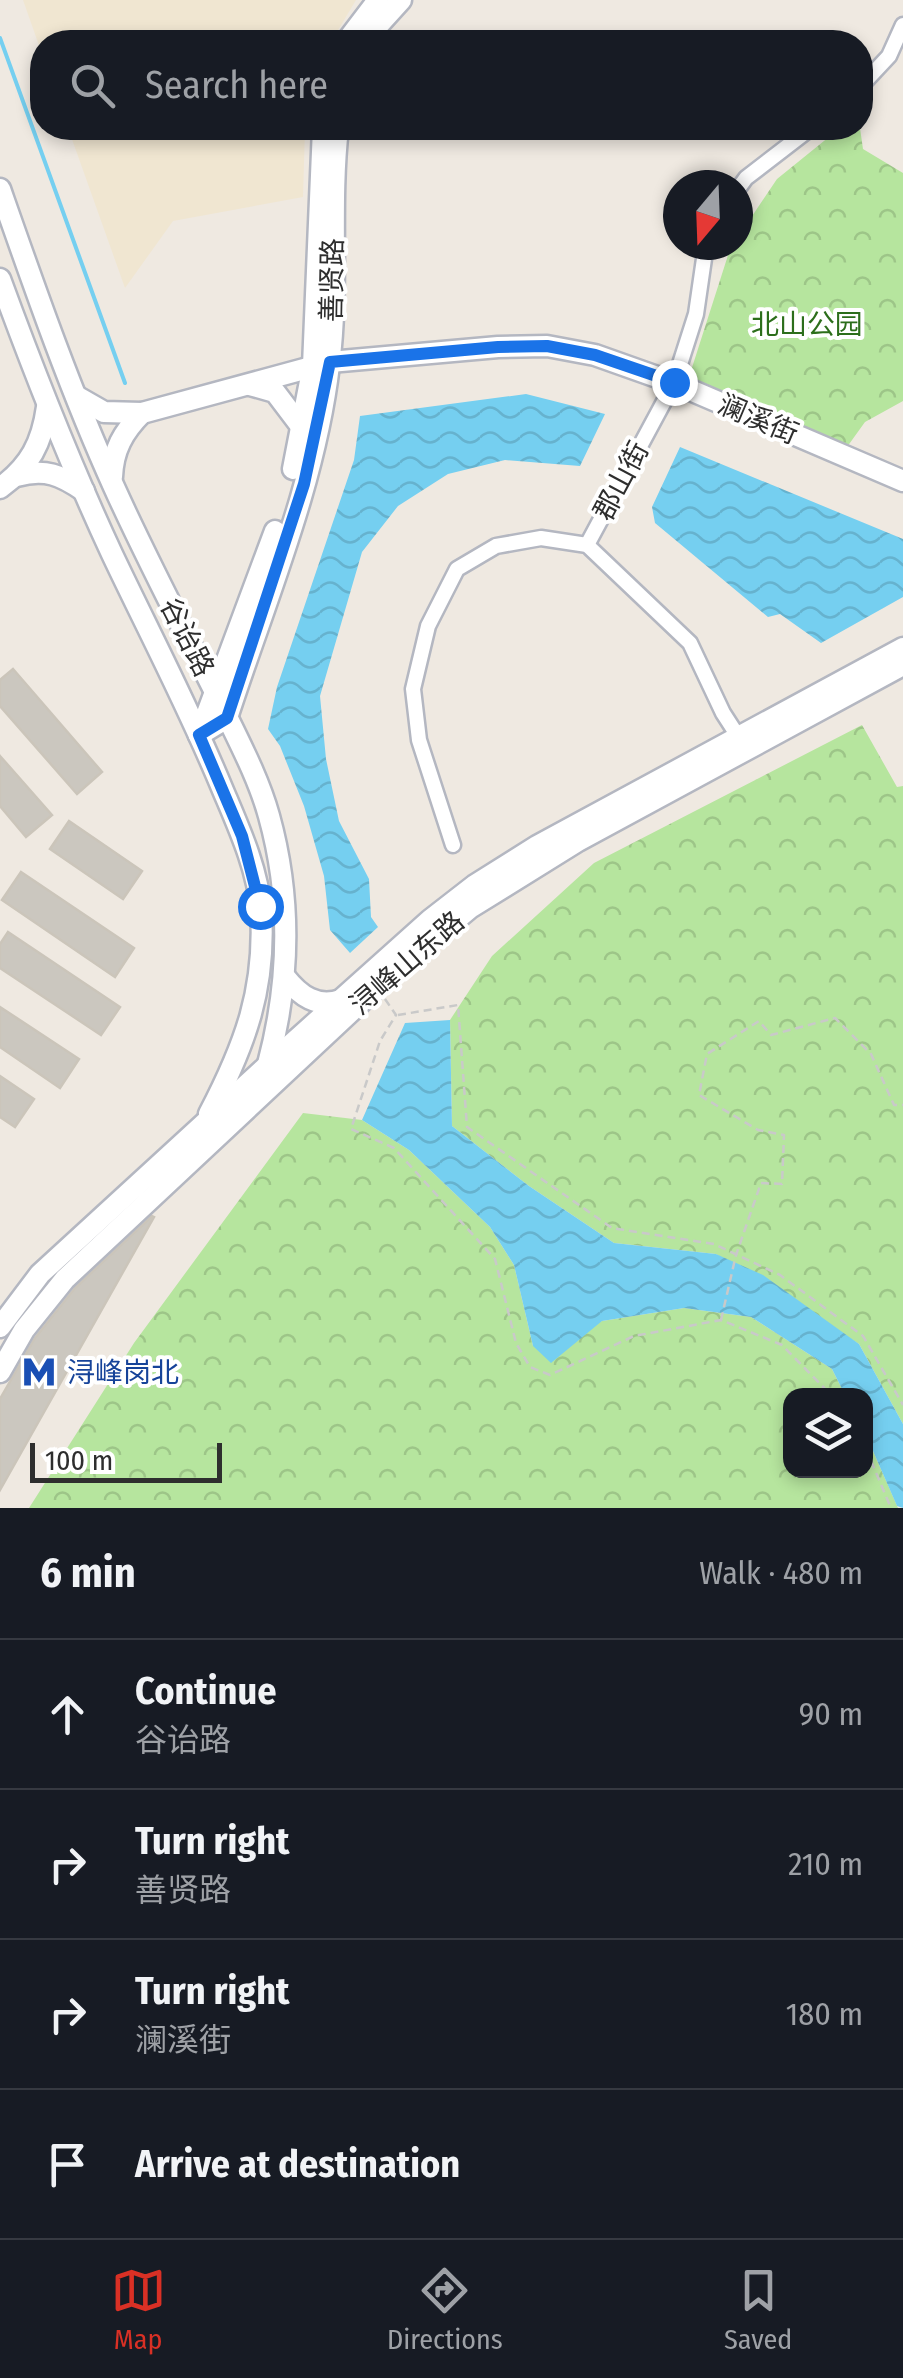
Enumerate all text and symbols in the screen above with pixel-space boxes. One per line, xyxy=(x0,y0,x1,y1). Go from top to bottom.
search box xyxy=(30,30,873,140)
icon: search xyxy=(65,58,120,113)
text: Search here xyxy=(145,62,328,108)
north arrow xyxy=(663,170,753,260)
street label: 善贤路 xyxy=(315,238,349,322)
park label: 北山公园 xyxy=(751,308,863,341)
route end xyxy=(652,360,698,406)
street label: 澜溪街 xyxy=(713,387,803,451)
street label: 郡山街 xyxy=(587,436,655,526)
street label: 谷诒路 xyxy=(153,592,221,682)
route start xyxy=(238,884,284,930)
street label: 浔峰山东路 xyxy=(343,905,471,1021)
metro station icon: 浔峰岗北 xyxy=(20,1353,58,1391)
place label: 浔峰岗北 xyxy=(67,1356,179,1389)
map controls xyxy=(783,1388,873,1478)
button: layers xyxy=(783,1388,873,1478)
scale bar xyxy=(30,1438,222,1482)
text: 100 m xyxy=(45,1444,113,1477)
text: 6 min xyxy=(40,1548,136,1598)
text: Walk · 480 m xyxy=(699,1554,863,1592)
text: Continue xyxy=(135,1668,276,1714)
icon: ahead xyxy=(40,1687,95,1742)
text: 90 m xyxy=(799,1695,863,1733)
text: 谷诒路 xyxy=(135,1721,231,1759)
text: Turn right xyxy=(135,1818,289,1864)
icon: right xyxy=(40,1837,95,1892)
text: 210 m xyxy=(788,1845,863,1883)
text: 善贤路 xyxy=(135,1871,231,1909)
text: Turn right xyxy=(135,1968,289,2014)
icon: right xyxy=(40,1987,95,2042)
text: 180 m xyxy=(786,1995,863,2033)
text: 澜溪街 xyxy=(135,2021,231,2059)
icon: arrive xyxy=(40,2137,95,2192)
text: Arrive at destination xyxy=(135,2141,460,2187)
tab: Map xyxy=(111,2263,166,2356)
tab: Directions xyxy=(387,2263,503,2356)
tab: Saved xyxy=(724,2263,792,2356)

